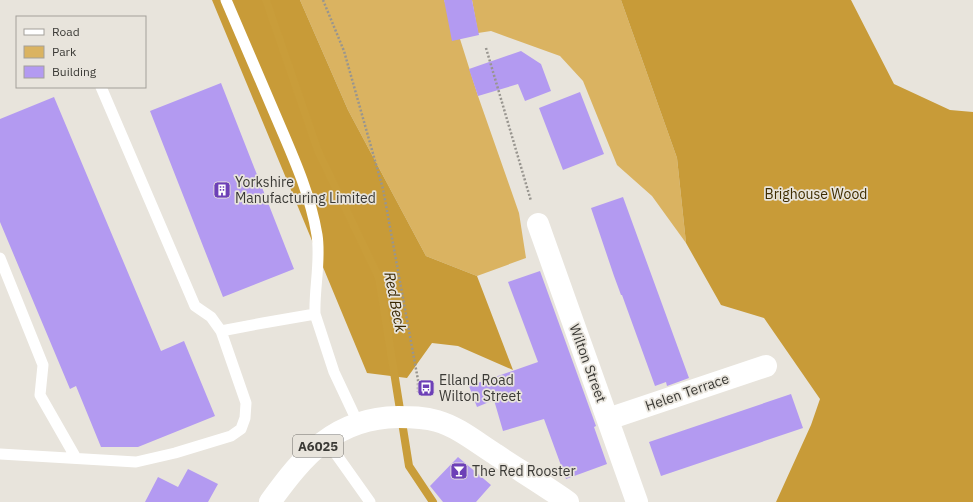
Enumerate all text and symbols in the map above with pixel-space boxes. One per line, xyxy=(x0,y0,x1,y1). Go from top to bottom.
legend xyxy=(16,16,146,88)
text: Road xyxy=(52,24,80,39)
text: Park xyxy=(52,44,77,59)
text: Building xyxy=(52,64,97,79)
place label: Yorkshire Manufacturing Limited xyxy=(235,173,376,207)
building icon: Yorkshire Manufacturing Limited xyxy=(212,180,232,200)
park label: Brighouse Wood xyxy=(765,185,867,203)
water label: Red Beck xyxy=(380,270,411,334)
street label: Wilton Street xyxy=(566,321,611,405)
street label: Helen Terrace xyxy=(643,369,732,415)
place label: Elland Road Wilton Street xyxy=(439,371,521,405)
bus stop icon: Elland Road Wilton Street xyxy=(416,378,436,398)
road number: A6025 xyxy=(293,435,343,457)
bar icon: The Red Rooster xyxy=(449,461,469,481)
place label: The Red Rooster xyxy=(472,462,576,480)

